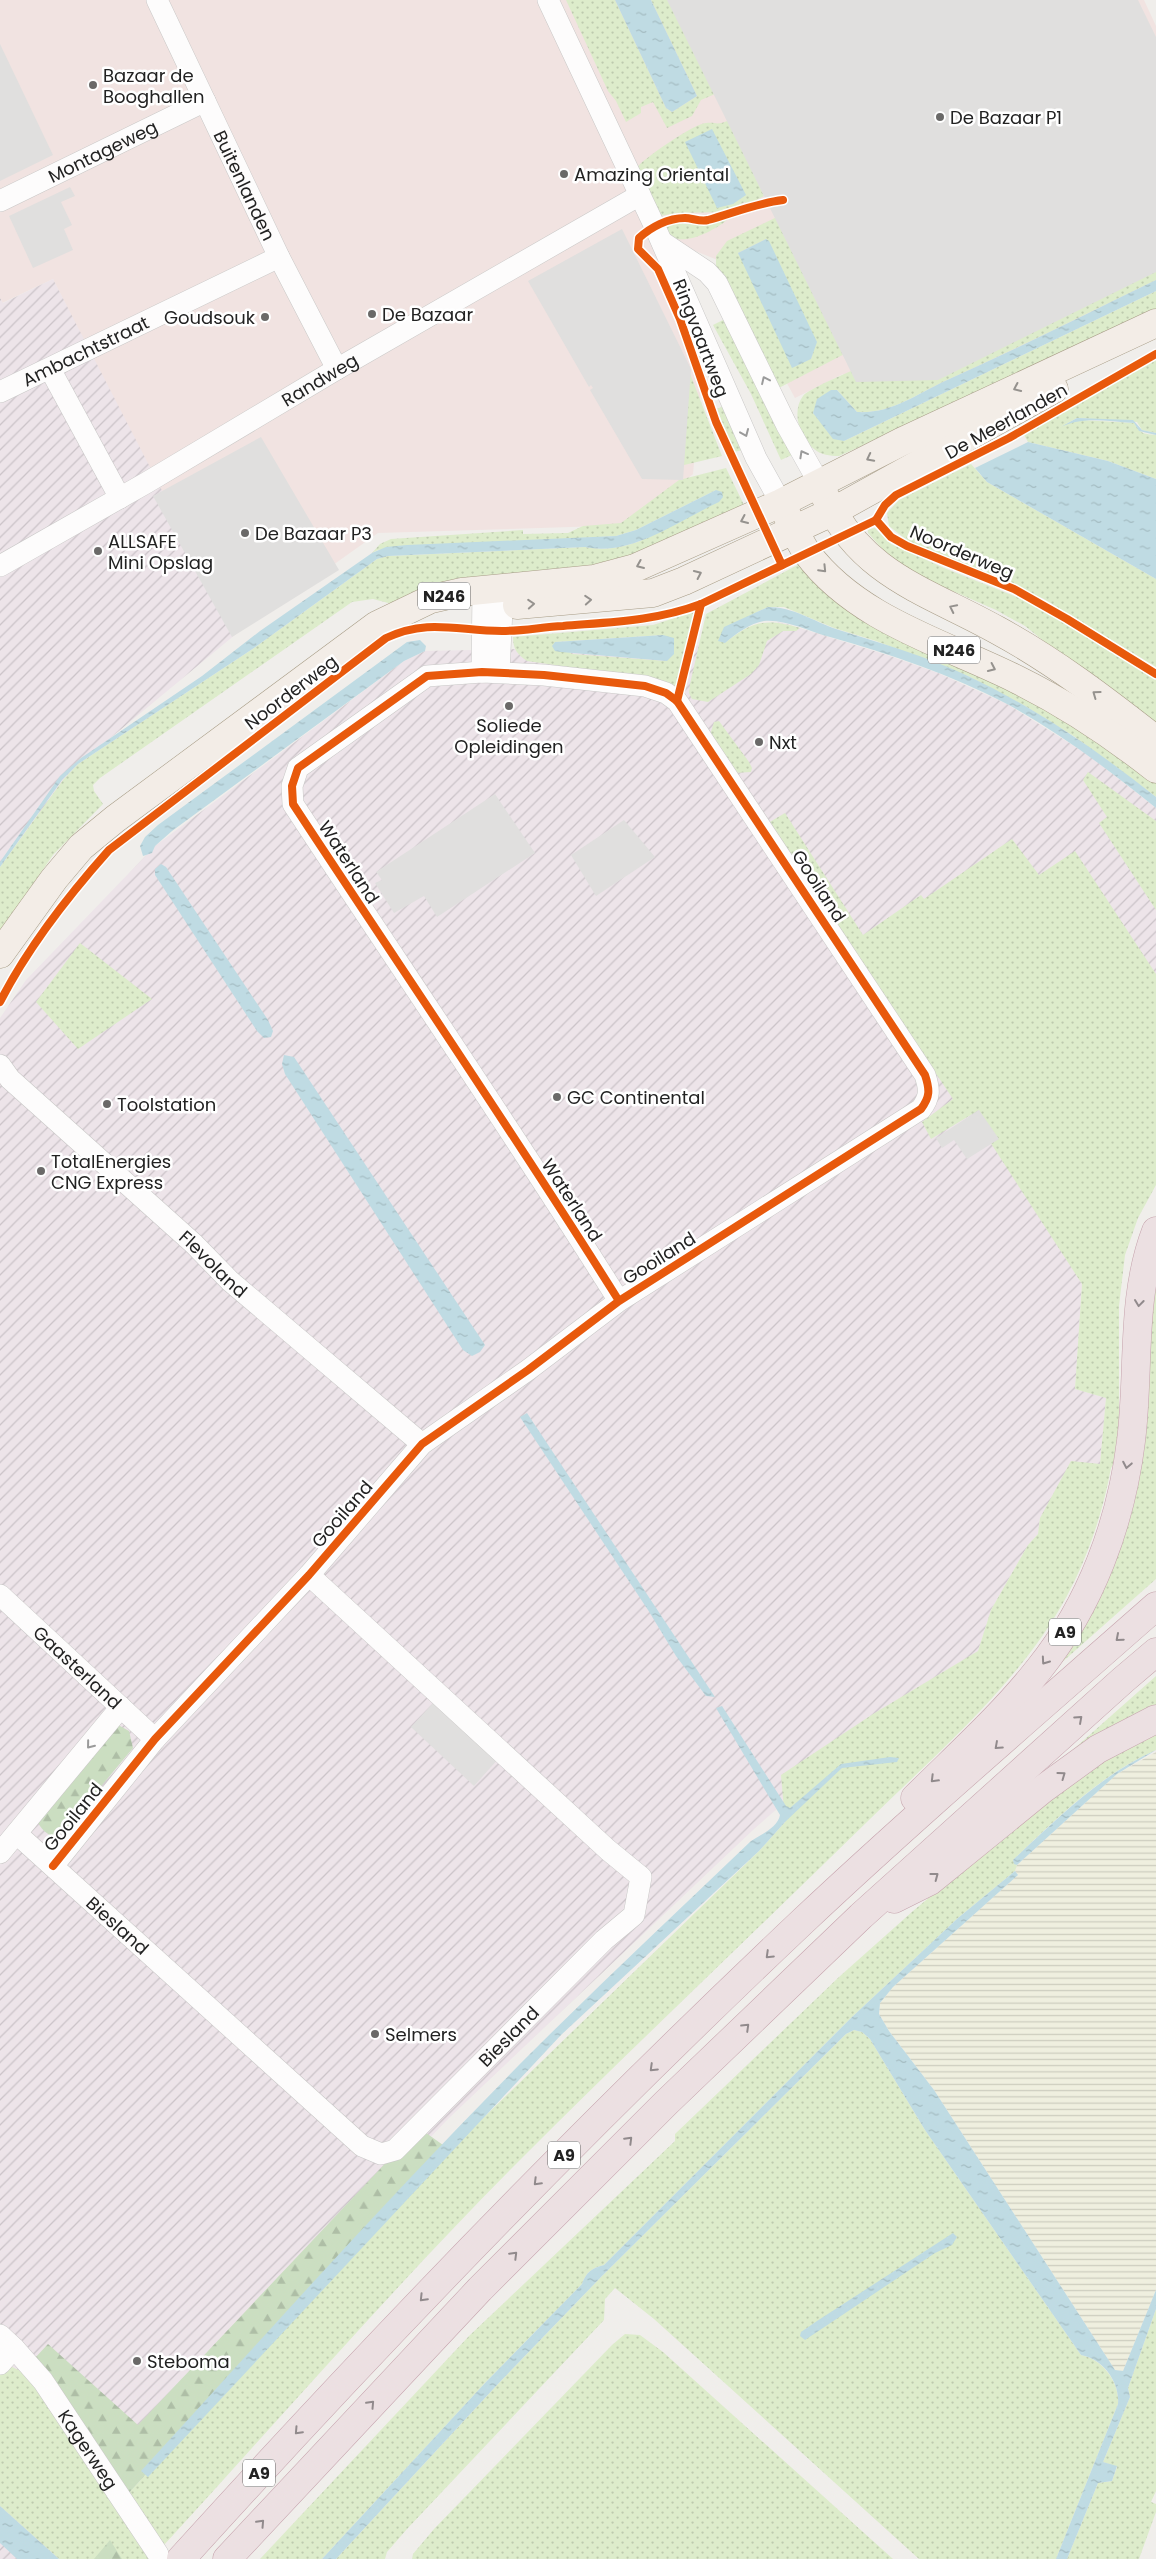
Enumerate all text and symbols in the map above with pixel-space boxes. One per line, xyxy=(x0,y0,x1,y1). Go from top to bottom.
place label: Bazaar de Booghallen xyxy=(103,63,204,109)
marker: Bazaar de Booghallen xyxy=(87,79,99,91)
place label: De Bazaar P1 xyxy=(950,105,1062,130)
marker: De Bazaar P1 xyxy=(934,111,946,123)
street label: Montageweg xyxy=(44,114,161,188)
street label: Buitenlanden xyxy=(208,126,282,244)
place label: Amazing Oriental xyxy=(574,162,729,187)
marker: Amazing Oriental xyxy=(558,168,570,180)
street label: Ringvaartweg xyxy=(667,275,735,401)
place label: De Bazaar xyxy=(382,302,473,327)
place label: Goudsouk xyxy=(164,305,256,330)
marker: De Bazaar xyxy=(366,308,378,320)
street label: Ambachtstraat xyxy=(18,309,153,392)
marker: Goudsouk xyxy=(259,311,271,323)
street label: Randweg xyxy=(277,347,362,412)
one-way arrow xyxy=(761,376,771,385)
street label: De Meerlanden xyxy=(940,377,1072,465)
one-way arrow xyxy=(1013,382,1022,393)
one-way arrow xyxy=(739,428,749,437)
one-way arrow xyxy=(799,450,809,459)
one-way arrow xyxy=(866,452,875,462)
one-way arrow xyxy=(740,513,749,524)
street label: Noorderweg xyxy=(906,519,1018,585)
place label: De Bazaar P3 xyxy=(255,521,372,546)
marker: De Bazaar P3 xyxy=(239,527,251,539)
place label: ALLSAFE Mini Opslag xyxy=(108,529,213,575)
marker: ALLSAFE Mini Opslag xyxy=(92,545,104,557)
one-way arrow xyxy=(636,559,645,569)
one-way arrow xyxy=(817,563,826,572)
one-way arrow xyxy=(693,570,702,580)
road number: N246 xyxy=(418,582,470,610)
one-way arrow xyxy=(584,595,592,606)
one-way arrow xyxy=(528,599,536,610)
one-way arrow xyxy=(949,604,958,614)
road number: N246 xyxy=(928,636,980,664)
street label: Noorderweg xyxy=(239,649,343,735)
one-way arrow xyxy=(987,661,996,672)
one-way arrow xyxy=(1092,691,1102,700)
marker: Soliede Opleidingen xyxy=(503,700,515,712)
place label: Soliede Opleidingen xyxy=(454,713,564,759)
place label: Nxt xyxy=(769,730,797,755)
marker: Nxt xyxy=(753,736,765,748)
street label: Waterland xyxy=(313,816,385,908)
street label: Gooiland xyxy=(786,845,852,927)
place label: GC Continental xyxy=(567,1085,705,1110)
marker: GC Continental xyxy=(551,1091,563,1103)
place label: Toolstation xyxy=(117,1092,216,1117)
marker: Toolstation xyxy=(101,1098,113,1110)
place label: TotalEnergies CNG Express xyxy=(51,1149,171,1195)
street label: Waterland xyxy=(536,1154,608,1246)
marker: TotalEnergies CNG Express xyxy=(35,1165,47,1177)
street label: Flevoland xyxy=(174,1224,253,1303)
street label: Gooiland xyxy=(618,1226,700,1290)
one-way arrow xyxy=(1134,1299,1144,1307)
one-way arrow xyxy=(1122,1460,1133,1469)
street label: Gooiland xyxy=(306,1475,378,1553)
road number: A9 xyxy=(1049,1618,1081,1645)
street label: Gaasterland xyxy=(28,1620,127,1715)
one-way arrow xyxy=(1116,1632,1125,1641)
one-way arrow xyxy=(1042,1655,1051,1665)
one-way arrow xyxy=(1074,1716,1083,1725)
one-way arrow xyxy=(87,1739,95,1748)
one-way arrow xyxy=(995,1740,1004,1749)
one-way arrow xyxy=(1056,1772,1066,1781)
one-way arrow xyxy=(931,1774,940,1783)
street label: Gooiland xyxy=(38,1777,108,1857)
one-way arrow xyxy=(929,1874,938,1882)
street label: Biesland xyxy=(81,1890,155,1960)
one-way arrow xyxy=(766,1949,775,1958)
street label: Biesland xyxy=(473,2000,544,2072)
place label: Selmers xyxy=(385,2022,457,2047)
one-way arrow xyxy=(740,2024,749,2033)
marker: Selmers xyxy=(369,2028,381,2040)
one-way arrow xyxy=(649,2062,658,2071)
one-way arrow xyxy=(623,2137,632,2146)
road number: A9 xyxy=(548,2142,580,2168)
one-way arrow xyxy=(534,2176,543,2185)
one-way arrow xyxy=(508,2251,517,2260)
one-way arrow xyxy=(420,2292,429,2301)
place label: Steboma xyxy=(147,2349,230,2374)
marker: Steboma xyxy=(131,2355,143,2367)
one-way arrow xyxy=(365,2401,374,2410)
street label: Kagerweg xyxy=(53,2404,124,2494)
one-way arrow xyxy=(295,2426,304,2435)
road number: A9 xyxy=(243,2460,275,2486)
one-way arrow xyxy=(255,2520,264,2529)

